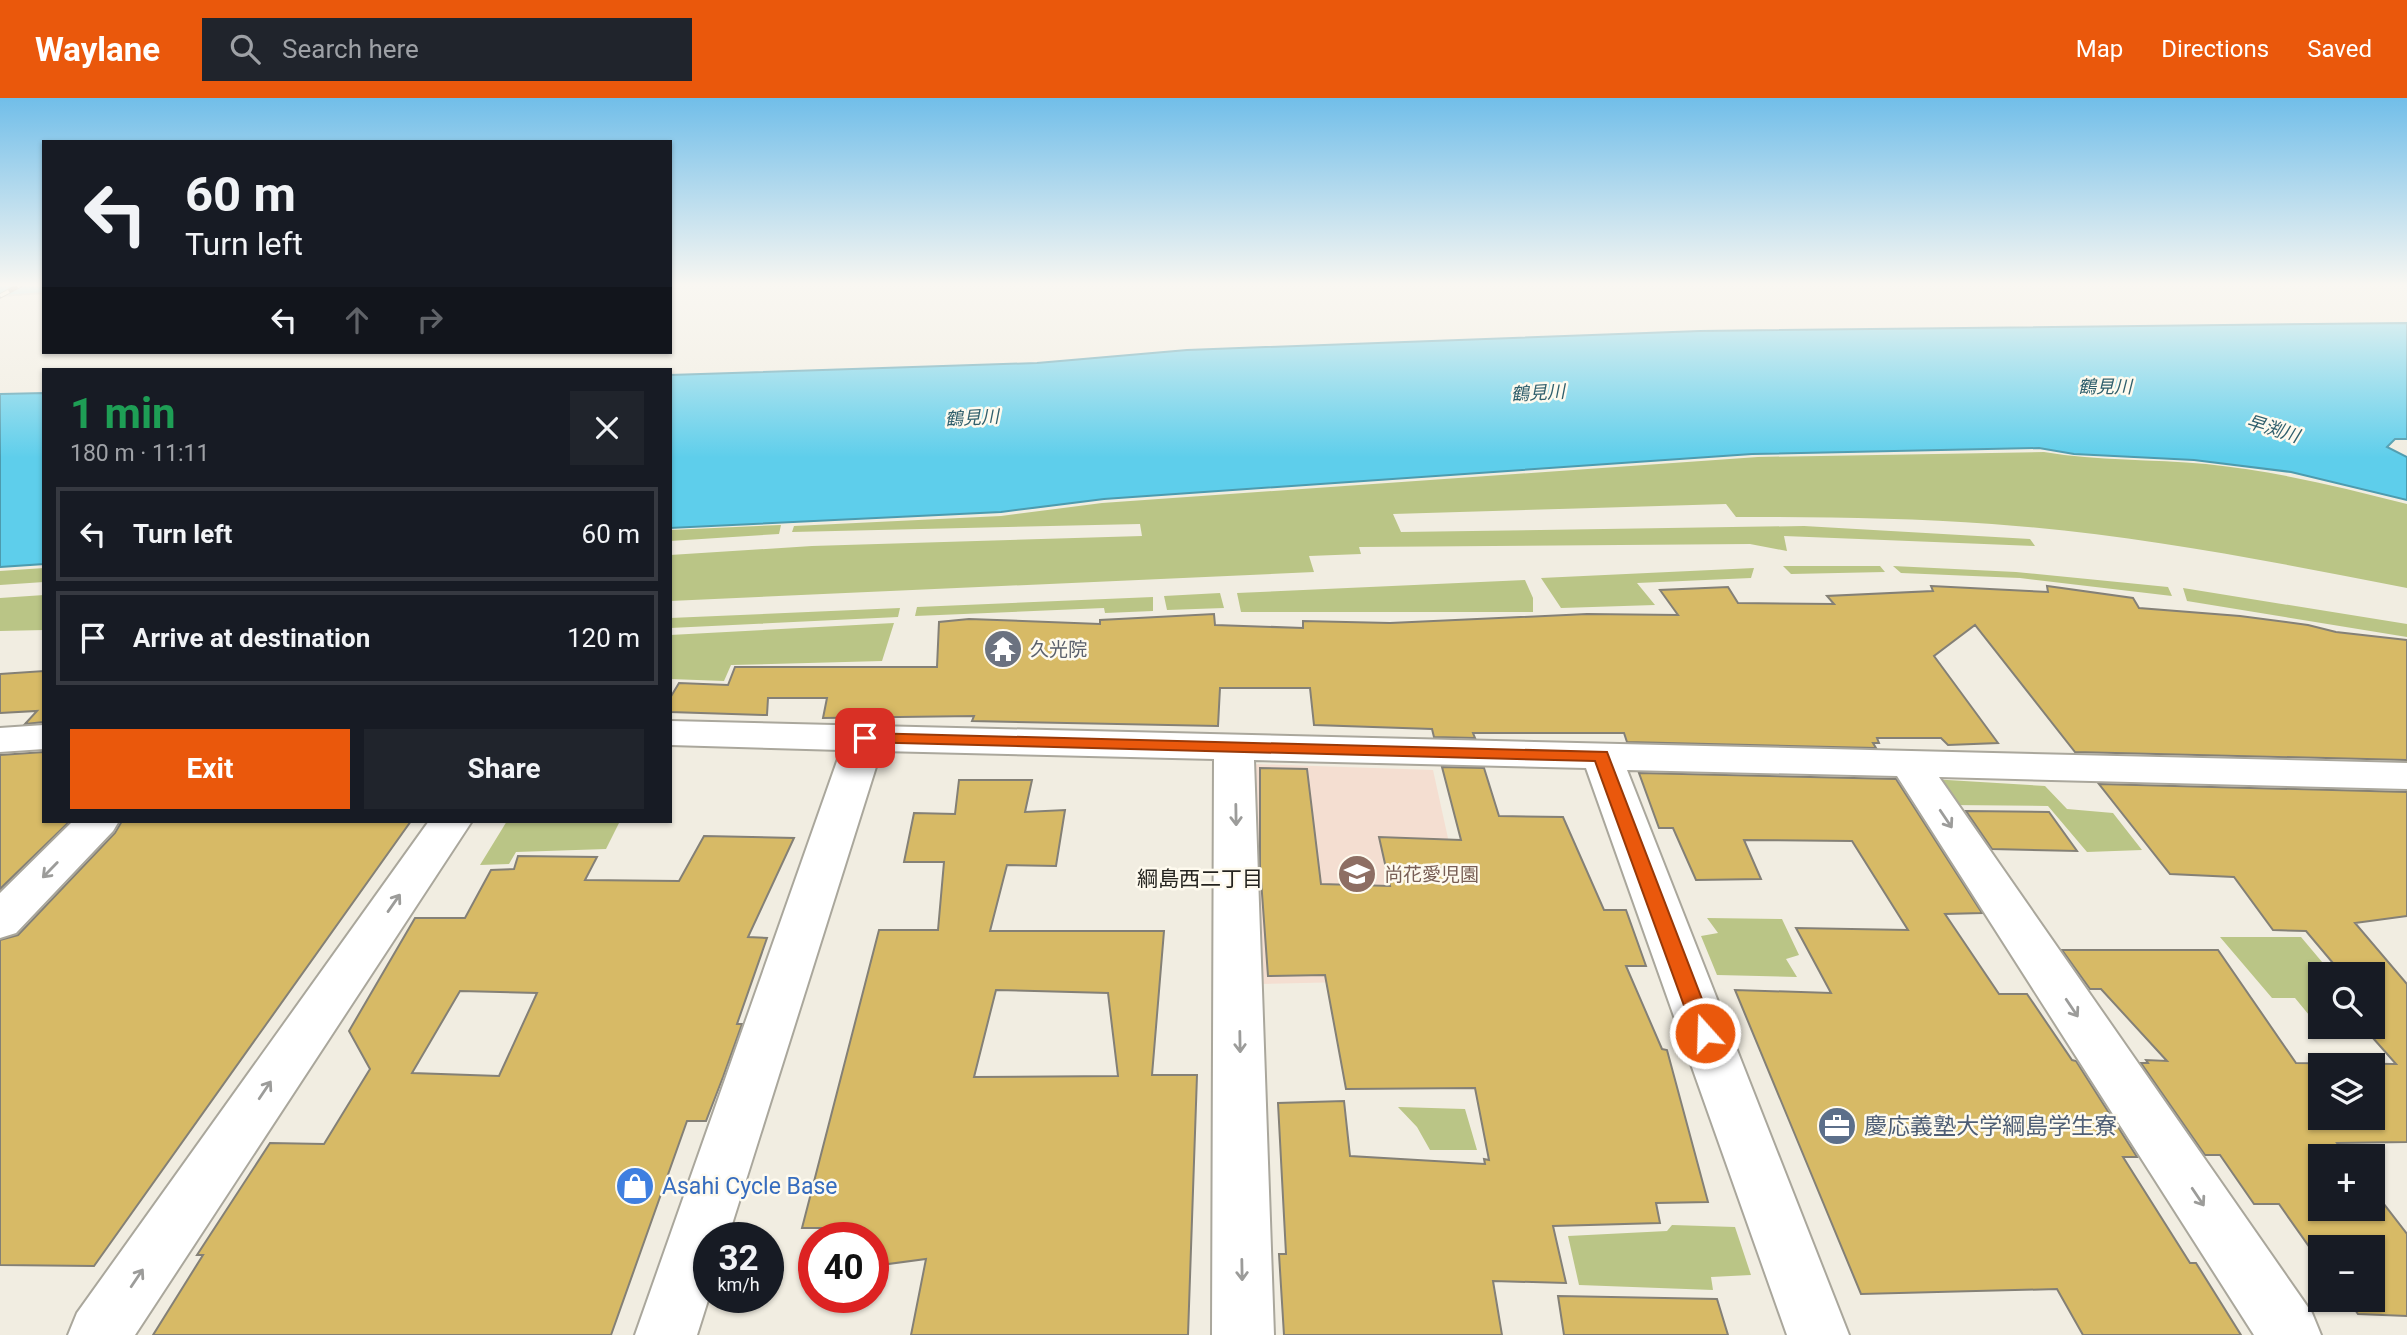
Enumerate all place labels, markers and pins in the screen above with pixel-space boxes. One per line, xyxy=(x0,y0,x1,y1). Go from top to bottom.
temple icon: 久光院 xyxy=(982,628,1024,670)
place label: 久光院 xyxy=(1030,638,1087,661)
pin xyxy=(835,708,895,768)
school or university icon: 尚花愛児園 xyxy=(1336,853,1378,895)
place label: 尚花愛児園 xyxy=(1384,863,1479,886)
office icon: 慶応義塾大学綱島学生寮 xyxy=(1816,1105,1858,1147)
place label: 慶応義塾大学綱島学生寮 xyxy=(1864,1113,2117,1140)
shop icon: Asahi Cycle Base xyxy=(614,1165,656,1207)
place label: Asahi Cycle Base xyxy=(662,1173,838,1200)

